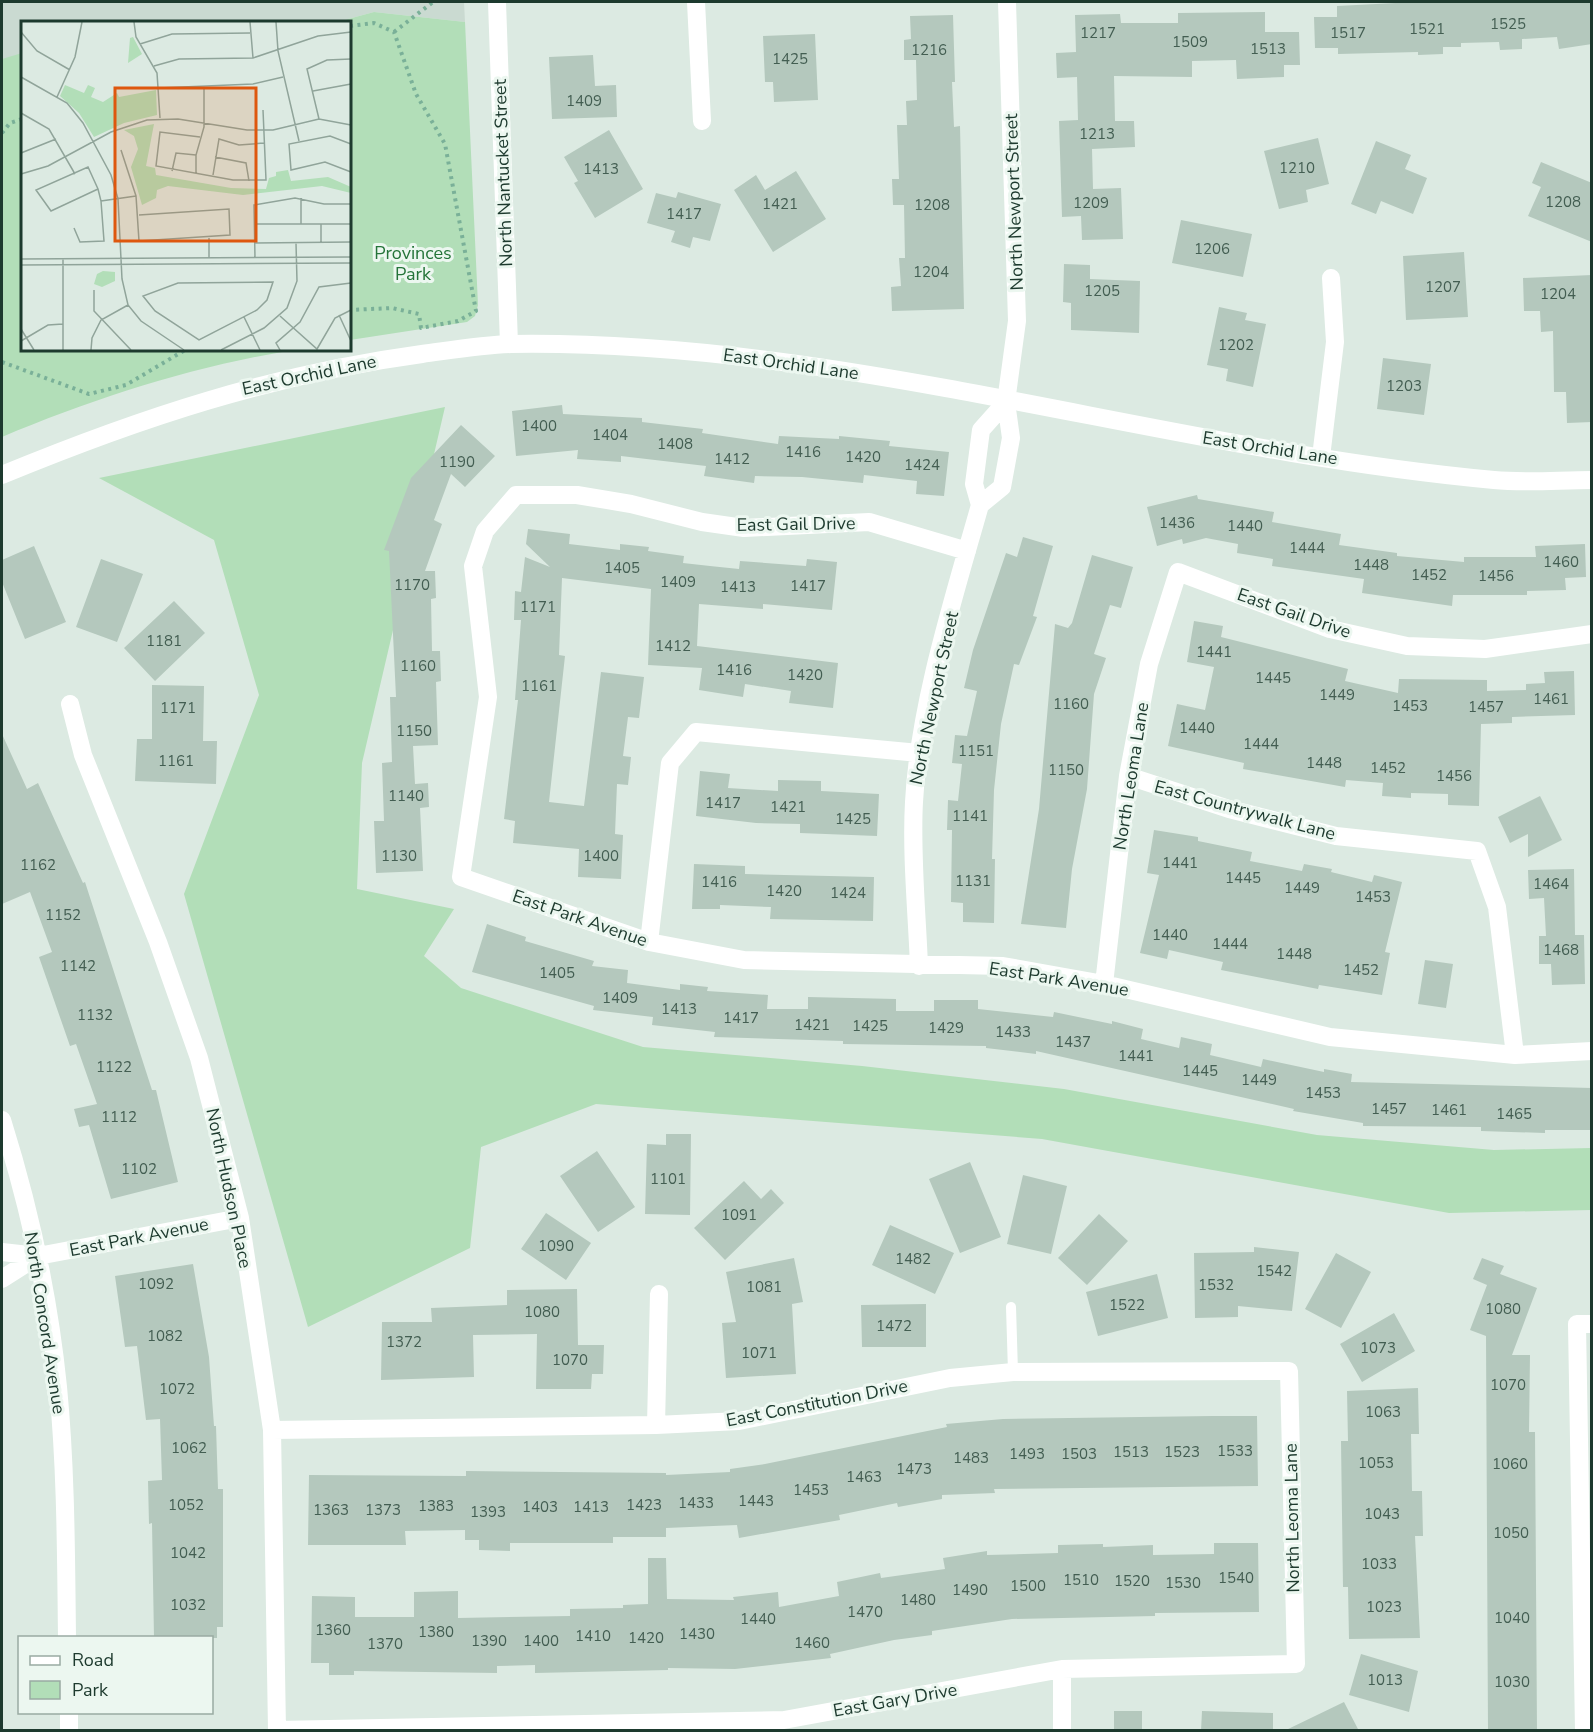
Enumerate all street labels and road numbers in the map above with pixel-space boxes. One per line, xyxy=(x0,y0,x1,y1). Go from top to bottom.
street label: North Nantucket Street xyxy=(488,78,518,267)
street label: North Newport Street xyxy=(999,113,1029,291)
street label: East Orchid Lane xyxy=(722,343,860,385)
street label: East Orchid Lane xyxy=(240,349,378,401)
street label: East Orchid Lane xyxy=(1201,425,1339,471)
street label: East Gail Drive xyxy=(736,511,856,537)
street label: East Gail Drive xyxy=(1234,582,1354,644)
street label: North Newport Street xyxy=(904,608,964,787)
street label: North Leoma Lane xyxy=(1107,700,1155,852)
street label: East Countrywalk Lane xyxy=(1152,774,1338,846)
street label: East Park Avenue xyxy=(509,884,651,952)
street label: East Park Avenue xyxy=(987,956,1131,1002)
street label: North Hudson Place xyxy=(200,1106,258,1270)
street label: East Park Avenue xyxy=(67,1212,211,1262)
street label: North Concord Avenue xyxy=(19,1230,71,1416)
street label: East Constitution Drive xyxy=(724,1374,910,1432)
street label: North Leoma Lane xyxy=(1279,1443,1305,1593)
street label: East Gary Drive xyxy=(831,1677,959,1723)

